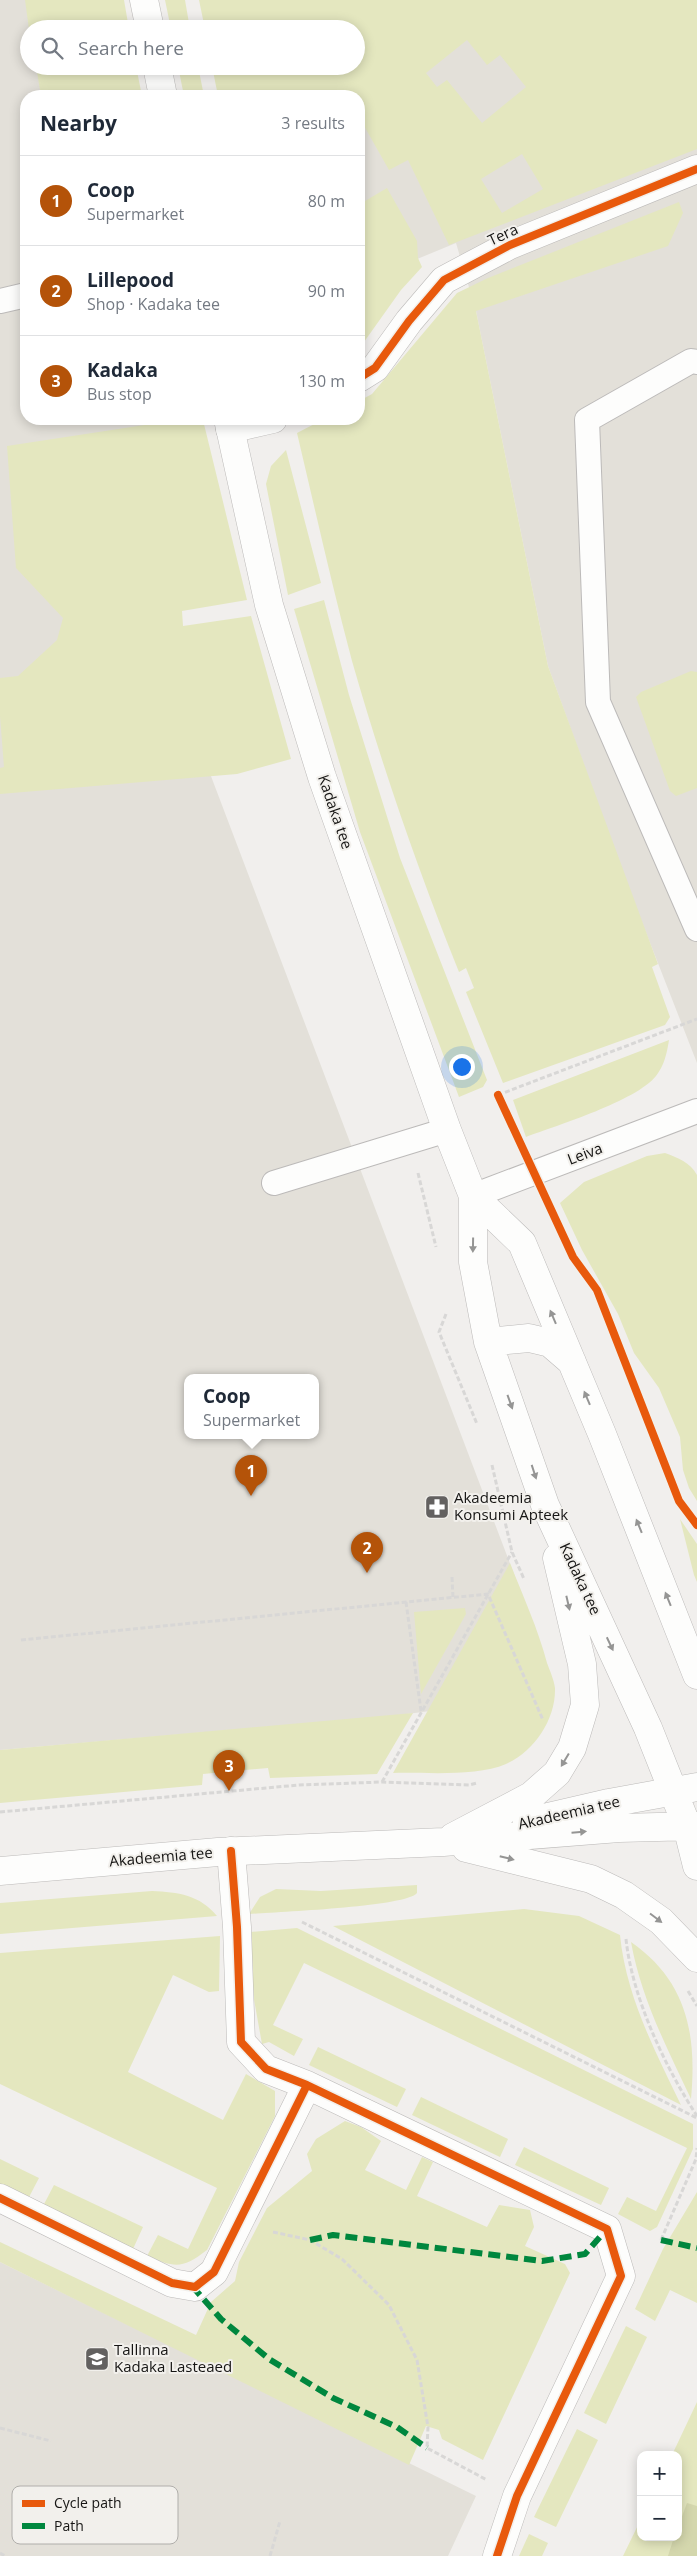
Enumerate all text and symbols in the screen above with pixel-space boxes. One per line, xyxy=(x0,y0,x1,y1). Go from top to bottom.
search box xyxy=(20,20,365,75)
icon: search xyxy=(38,34,66,62)
text: Search here xyxy=(78,35,184,61)
text: Nearby xyxy=(40,109,117,137)
text: 3 results xyxy=(281,112,345,134)
text: Coop xyxy=(87,177,135,203)
text: 1 xyxy=(51,190,61,212)
text: 80 m xyxy=(308,190,345,212)
text: Supermarket xyxy=(87,203,184,225)
street label: Tera xyxy=(484,218,521,250)
text: Lillepood xyxy=(87,267,174,293)
text: 2 xyxy=(51,280,61,302)
text: 90 m xyxy=(308,280,345,302)
text: Shop · Kadaka tee xyxy=(87,293,220,315)
text: Kadaka xyxy=(87,357,158,383)
text: 3 xyxy=(51,370,61,392)
text: 130 m xyxy=(299,370,345,392)
text: Bus stop xyxy=(87,383,152,405)
street label: Kadaka tee xyxy=(314,772,358,851)
your location xyxy=(449,1054,475,1080)
street label: Leiva xyxy=(564,1137,605,1169)
one-way arrow xyxy=(469,1237,477,1253)
one-way arrow xyxy=(549,1310,557,1324)
popup xyxy=(184,1374,319,1439)
text: Coop xyxy=(203,1383,251,1409)
one-way arrow xyxy=(583,1390,591,1405)
one-way arrow xyxy=(506,1395,514,1410)
text: Supermarket xyxy=(203,1409,300,1431)
pin: 1 xyxy=(235,1455,267,1496)
one-way arrow xyxy=(531,1464,539,1479)
place label: Akadeemia Konsumi Apteek xyxy=(454,1487,568,1524)
pharmacy icon: Akadeemia Konsumi Apteek xyxy=(424,1494,450,1520)
one-way arrow xyxy=(635,1518,642,1533)
pin: 2 xyxy=(351,1532,383,1573)
street label: Kadaka tee xyxy=(555,1539,606,1618)
one-way arrow xyxy=(664,1591,672,1606)
one-way arrow xyxy=(564,1596,572,1611)
one-way arrow xyxy=(606,1637,614,1651)
pin: 3 xyxy=(213,1750,245,1791)
one-way arrow xyxy=(560,1754,569,1767)
street label: Akadeemia tee xyxy=(516,1791,622,1833)
one-way arrow xyxy=(571,1827,587,1835)
street label: Akadeemia tee xyxy=(108,1842,214,1870)
one-way arrow xyxy=(500,1854,515,1862)
one-way arrow xyxy=(649,1913,663,1923)
place label: Tallinna Kadaka Lasteaed xyxy=(114,2339,232,2376)
school or university icon: Tallinna Kadaka Lasteaed xyxy=(84,2346,110,2372)
map controls xyxy=(637,2451,682,2541)
button: + xyxy=(637,2451,682,2496)
legend xyxy=(12,2486,178,2544)
text: Cycle path xyxy=(54,2493,122,2512)
button: − xyxy=(637,2496,682,2541)
text: Path xyxy=(54,2516,84,2535)

